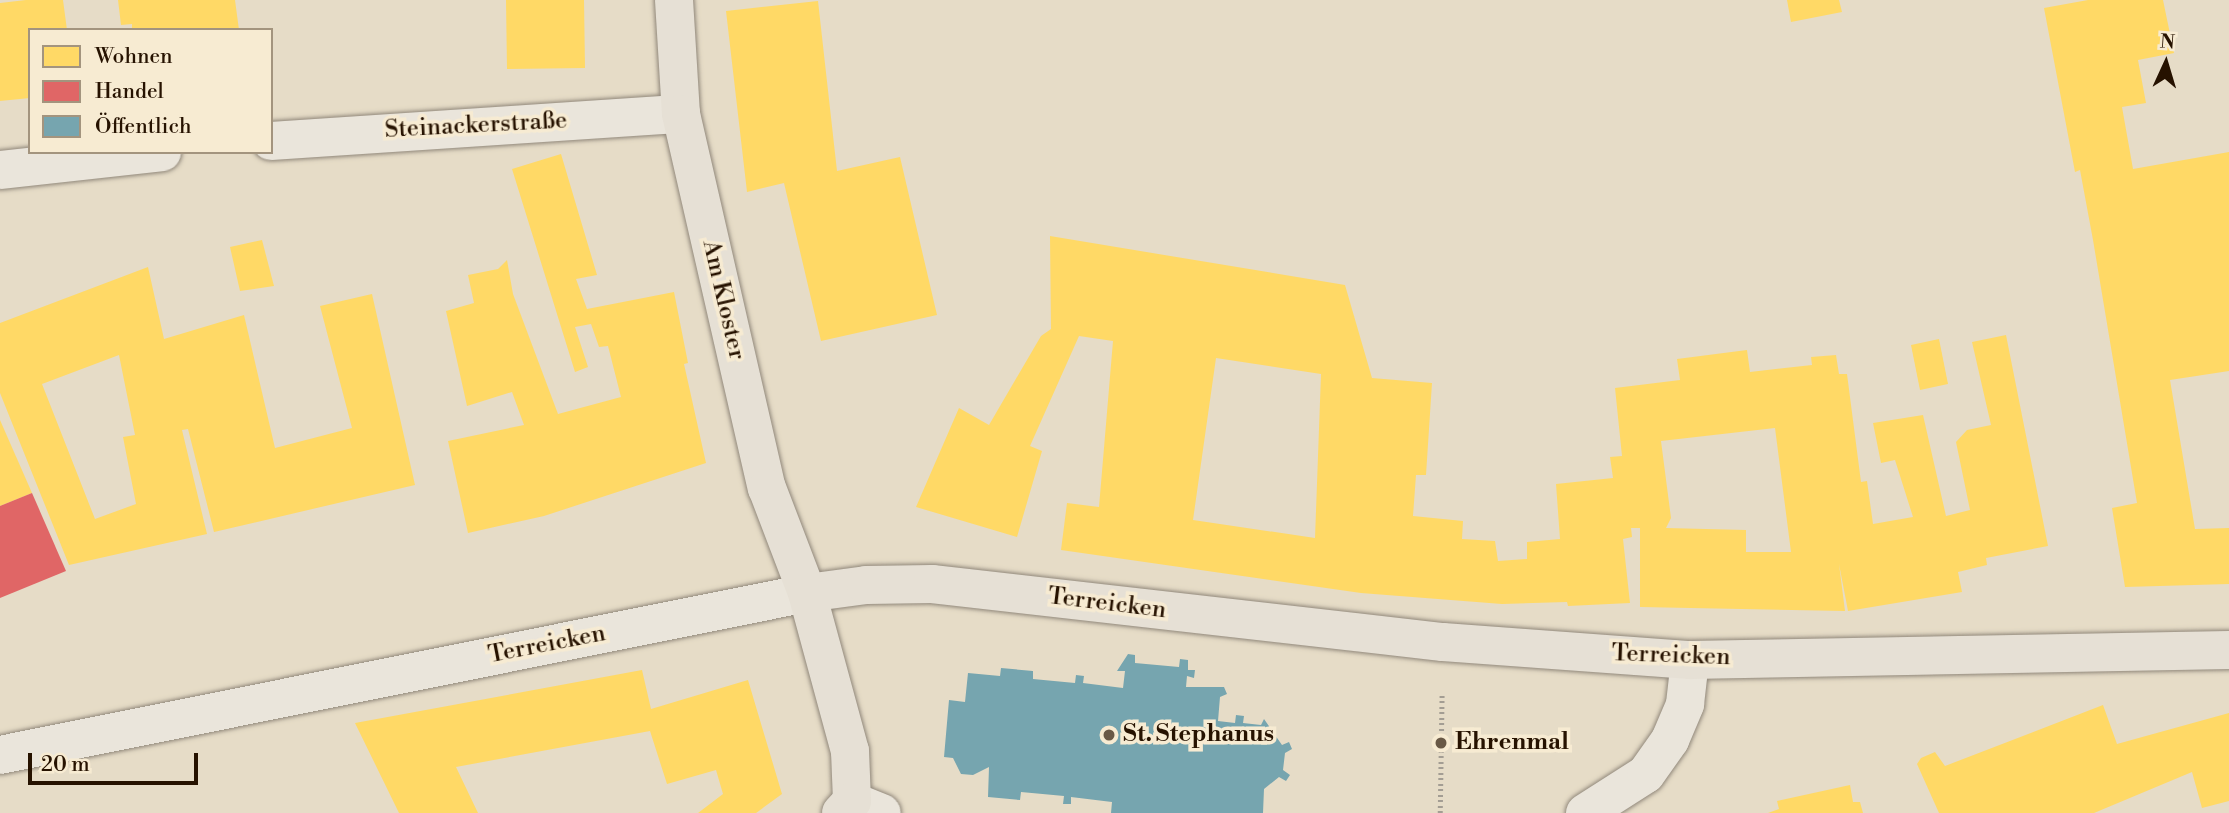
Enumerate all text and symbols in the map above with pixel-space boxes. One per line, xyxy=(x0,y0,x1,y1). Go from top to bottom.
legend xyxy=(28,28,273,154)
north arrow xyxy=(2131,28,2201,98)
text: N xyxy=(2159,30,2176,55)
text: Wohnen xyxy=(95,44,173,70)
text: Handel xyxy=(95,79,164,105)
street label: Steinackerstraße xyxy=(384,107,568,145)
text: Öffentlich xyxy=(95,114,191,140)
street label: Am Kloster xyxy=(695,237,751,363)
street label: Terreicken xyxy=(1046,582,1168,626)
street label: Terreicken xyxy=(486,620,608,670)
street label: Terreicken xyxy=(1611,640,1731,672)
place label: St. Stephanus xyxy=(1123,721,1274,749)
marker: St. Stephanus xyxy=(1101,727,1117,743)
place label: Ehrenmal xyxy=(1455,729,1569,757)
marker: Ehrenmal xyxy=(1433,735,1449,751)
scale bar xyxy=(32,740,201,784)
text: 20 m xyxy=(41,752,90,778)

